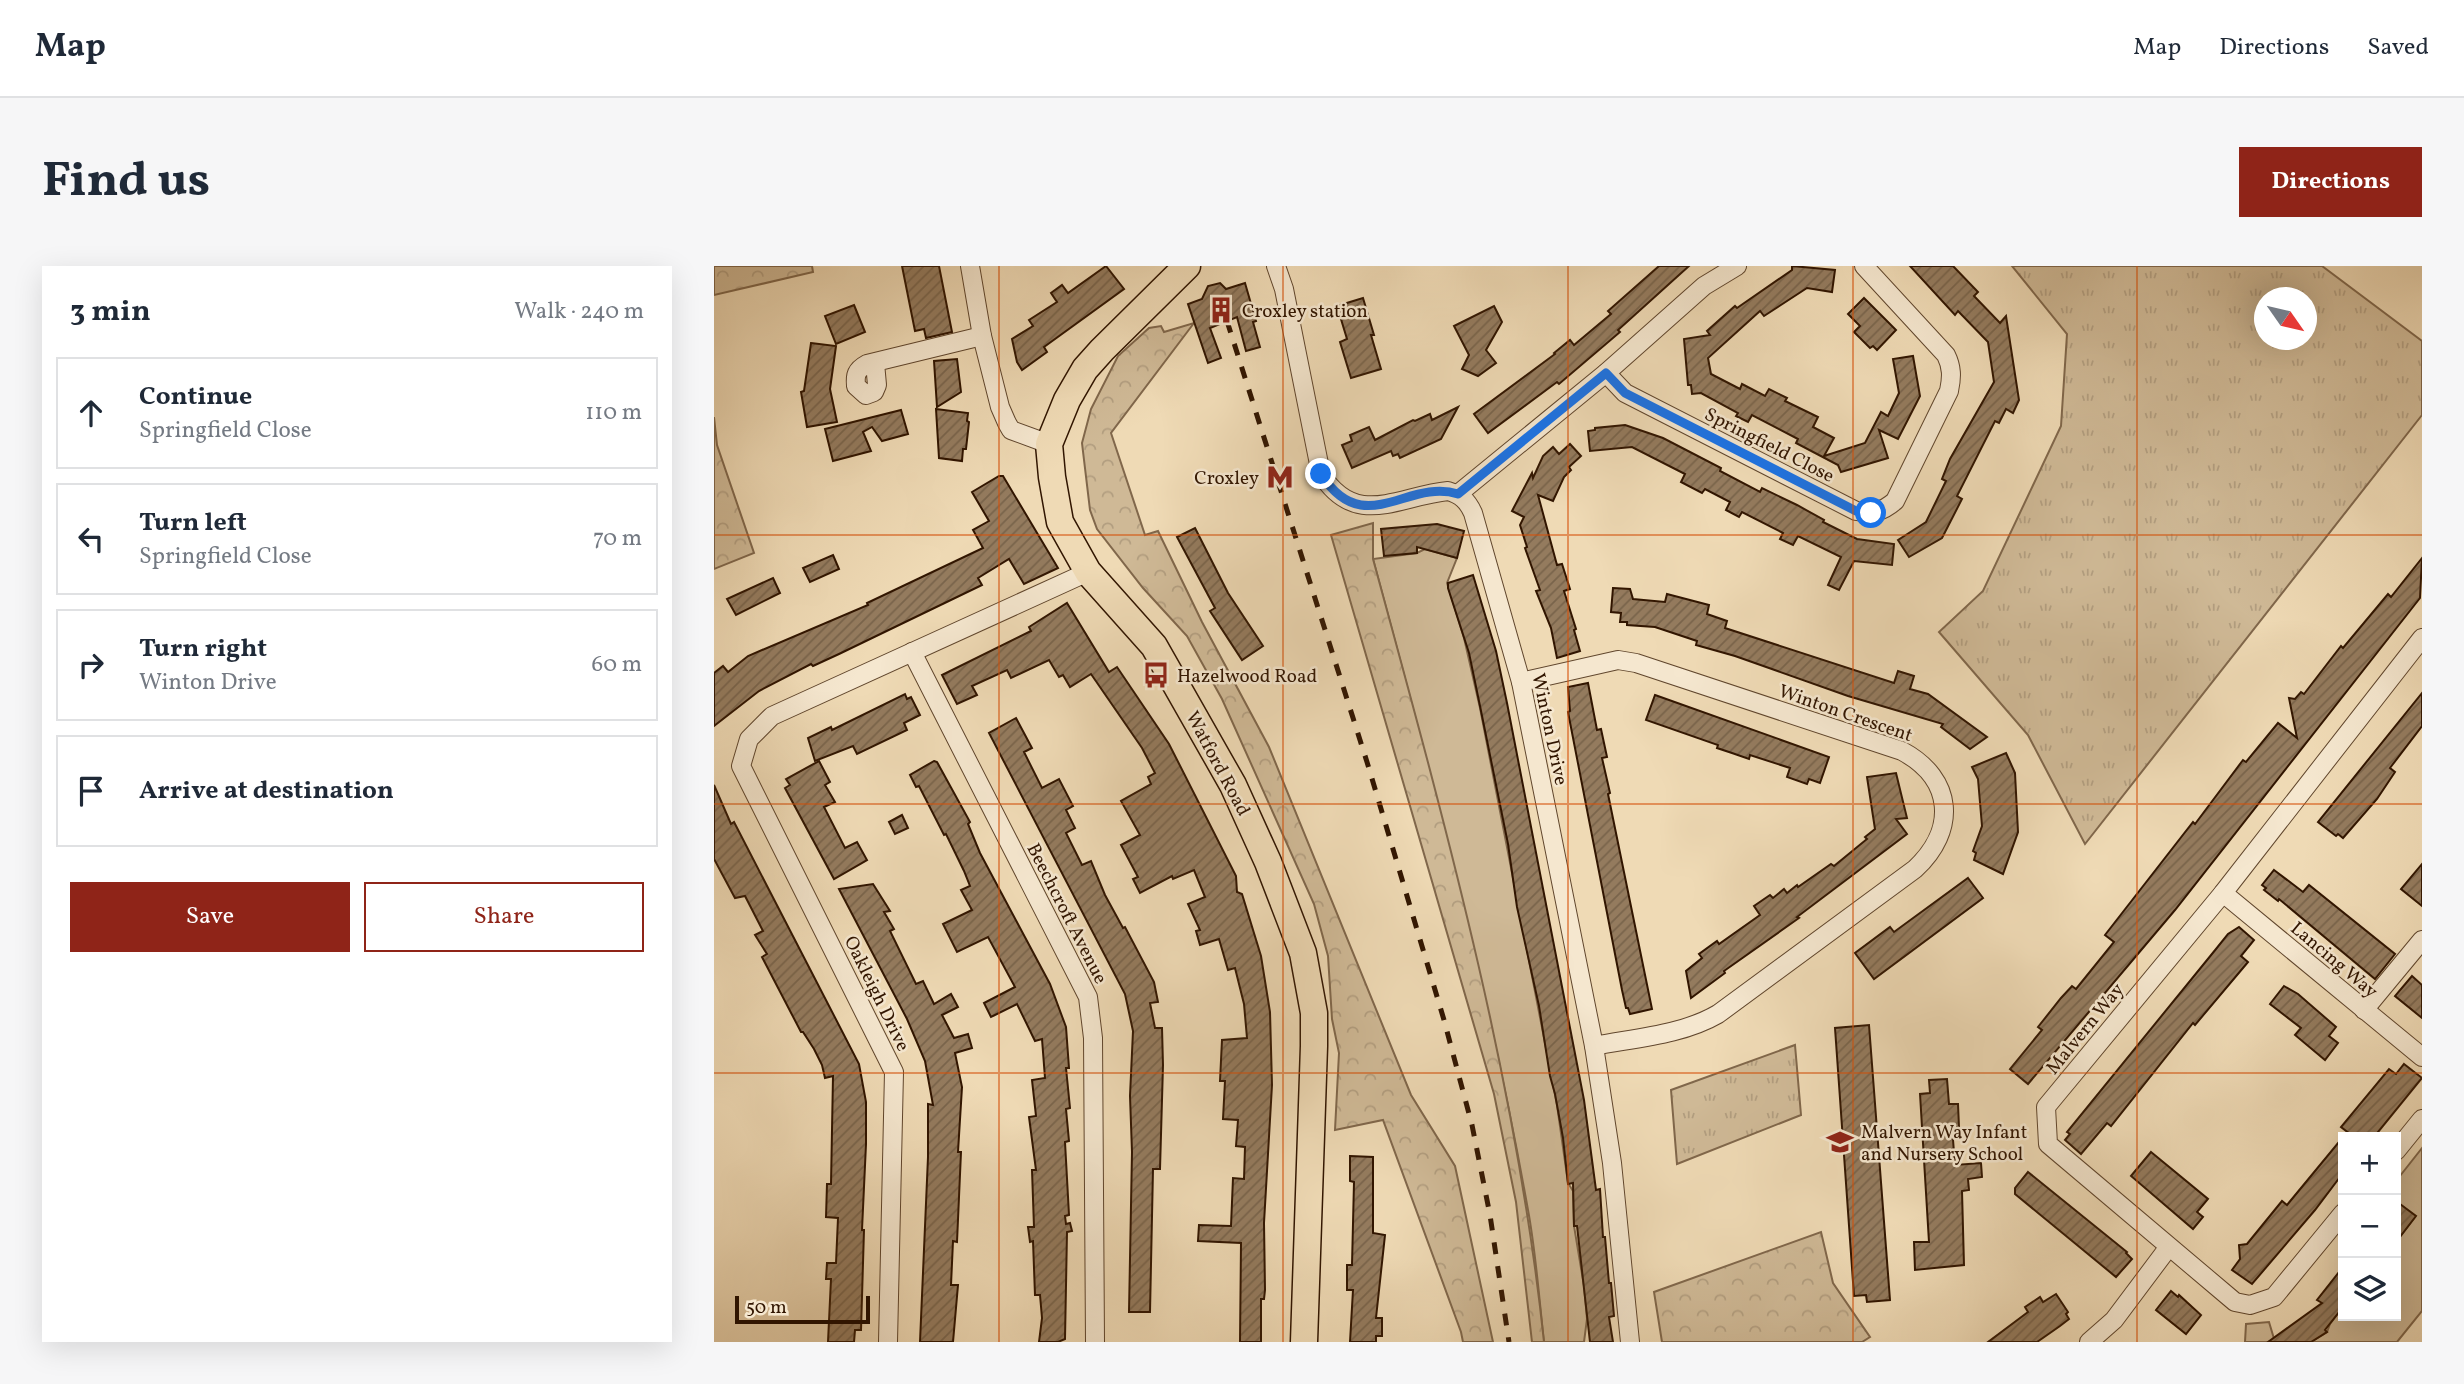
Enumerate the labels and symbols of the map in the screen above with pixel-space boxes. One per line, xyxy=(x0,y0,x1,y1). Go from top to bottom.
north arrow xyxy=(2254,287,2317,350)
building icon: Croxley station xyxy=(1206,295,1236,325)
place label: Croxley station xyxy=(1242,299,1368,325)
street label: Springfield Close xyxy=(1700,402,1839,490)
route end xyxy=(1305,458,1336,489)
metro station icon: Croxley xyxy=(1265,462,1295,492)
place label: Croxley xyxy=(1194,466,1259,492)
route start xyxy=(1855,497,1886,528)
bus stop icon: Hazelwood Road xyxy=(1141,660,1171,690)
place label: Hazelwood Road xyxy=(1177,664,1317,690)
street label: Winton Drive xyxy=(1525,671,1574,788)
street label: Winton Crescent xyxy=(1775,679,1916,749)
street label: Watford Road xyxy=(1179,707,1256,821)
street label: Beechcroft Avenue xyxy=(1019,839,1113,989)
street label: Lancing Way xyxy=(2284,916,2383,1005)
street label: Oakleigh Drive xyxy=(837,932,915,1056)
street label: Malvern Way xyxy=(2040,978,2131,1081)
place label: Malvern Way Infant and Nursery School xyxy=(1861,1120,2028,1168)
school or university icon: Malvern Way Infant and Nursery School xyxy=(1825,1127,1855,1157)
scale bar xyxy=(735,1293,870,1325)

